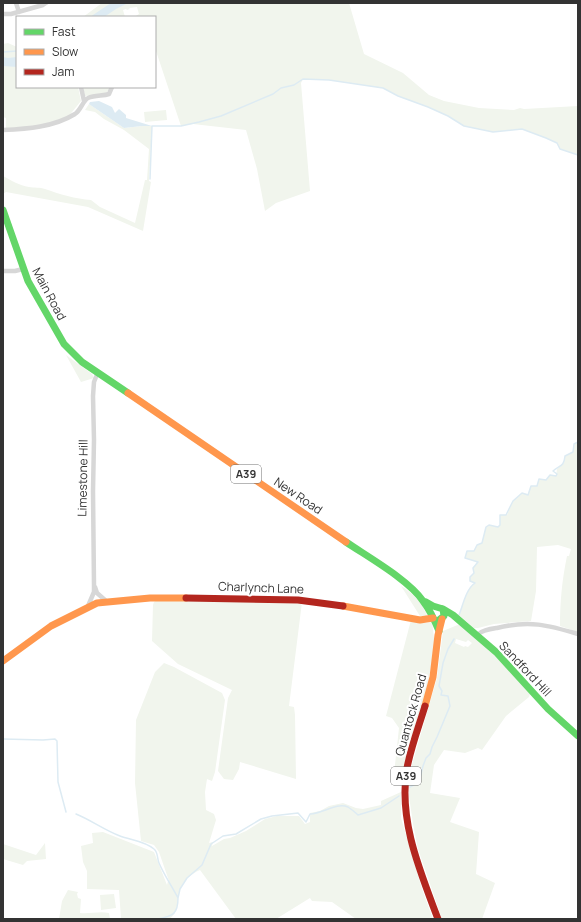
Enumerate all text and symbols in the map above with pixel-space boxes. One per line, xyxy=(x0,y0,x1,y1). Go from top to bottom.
legend xyxy=(16,16,156,88)
text: Fast xyxy=(52,23,76,40)
text: Slow xyxy=(52,43,78,60)
text: Jam xyxy=(52,63,74,80)
street label: Main Road xyxy=(28,264,70,323)
street label: Limestone Hill xyxy=(73,439,92,517)
road number: A39 xyxy=(231,465,261,483)
street label: New Road xyxy=(271,473,326,518)
street label: Charlynch Lane xyxy=(218,578,304,597)
street label: Sandford Hill xyxy=(495,637,555,700)
street label: Quantock Road xyxy=(391,672,430,758)
road number: A39 xyxy=(391,767,421,785)

